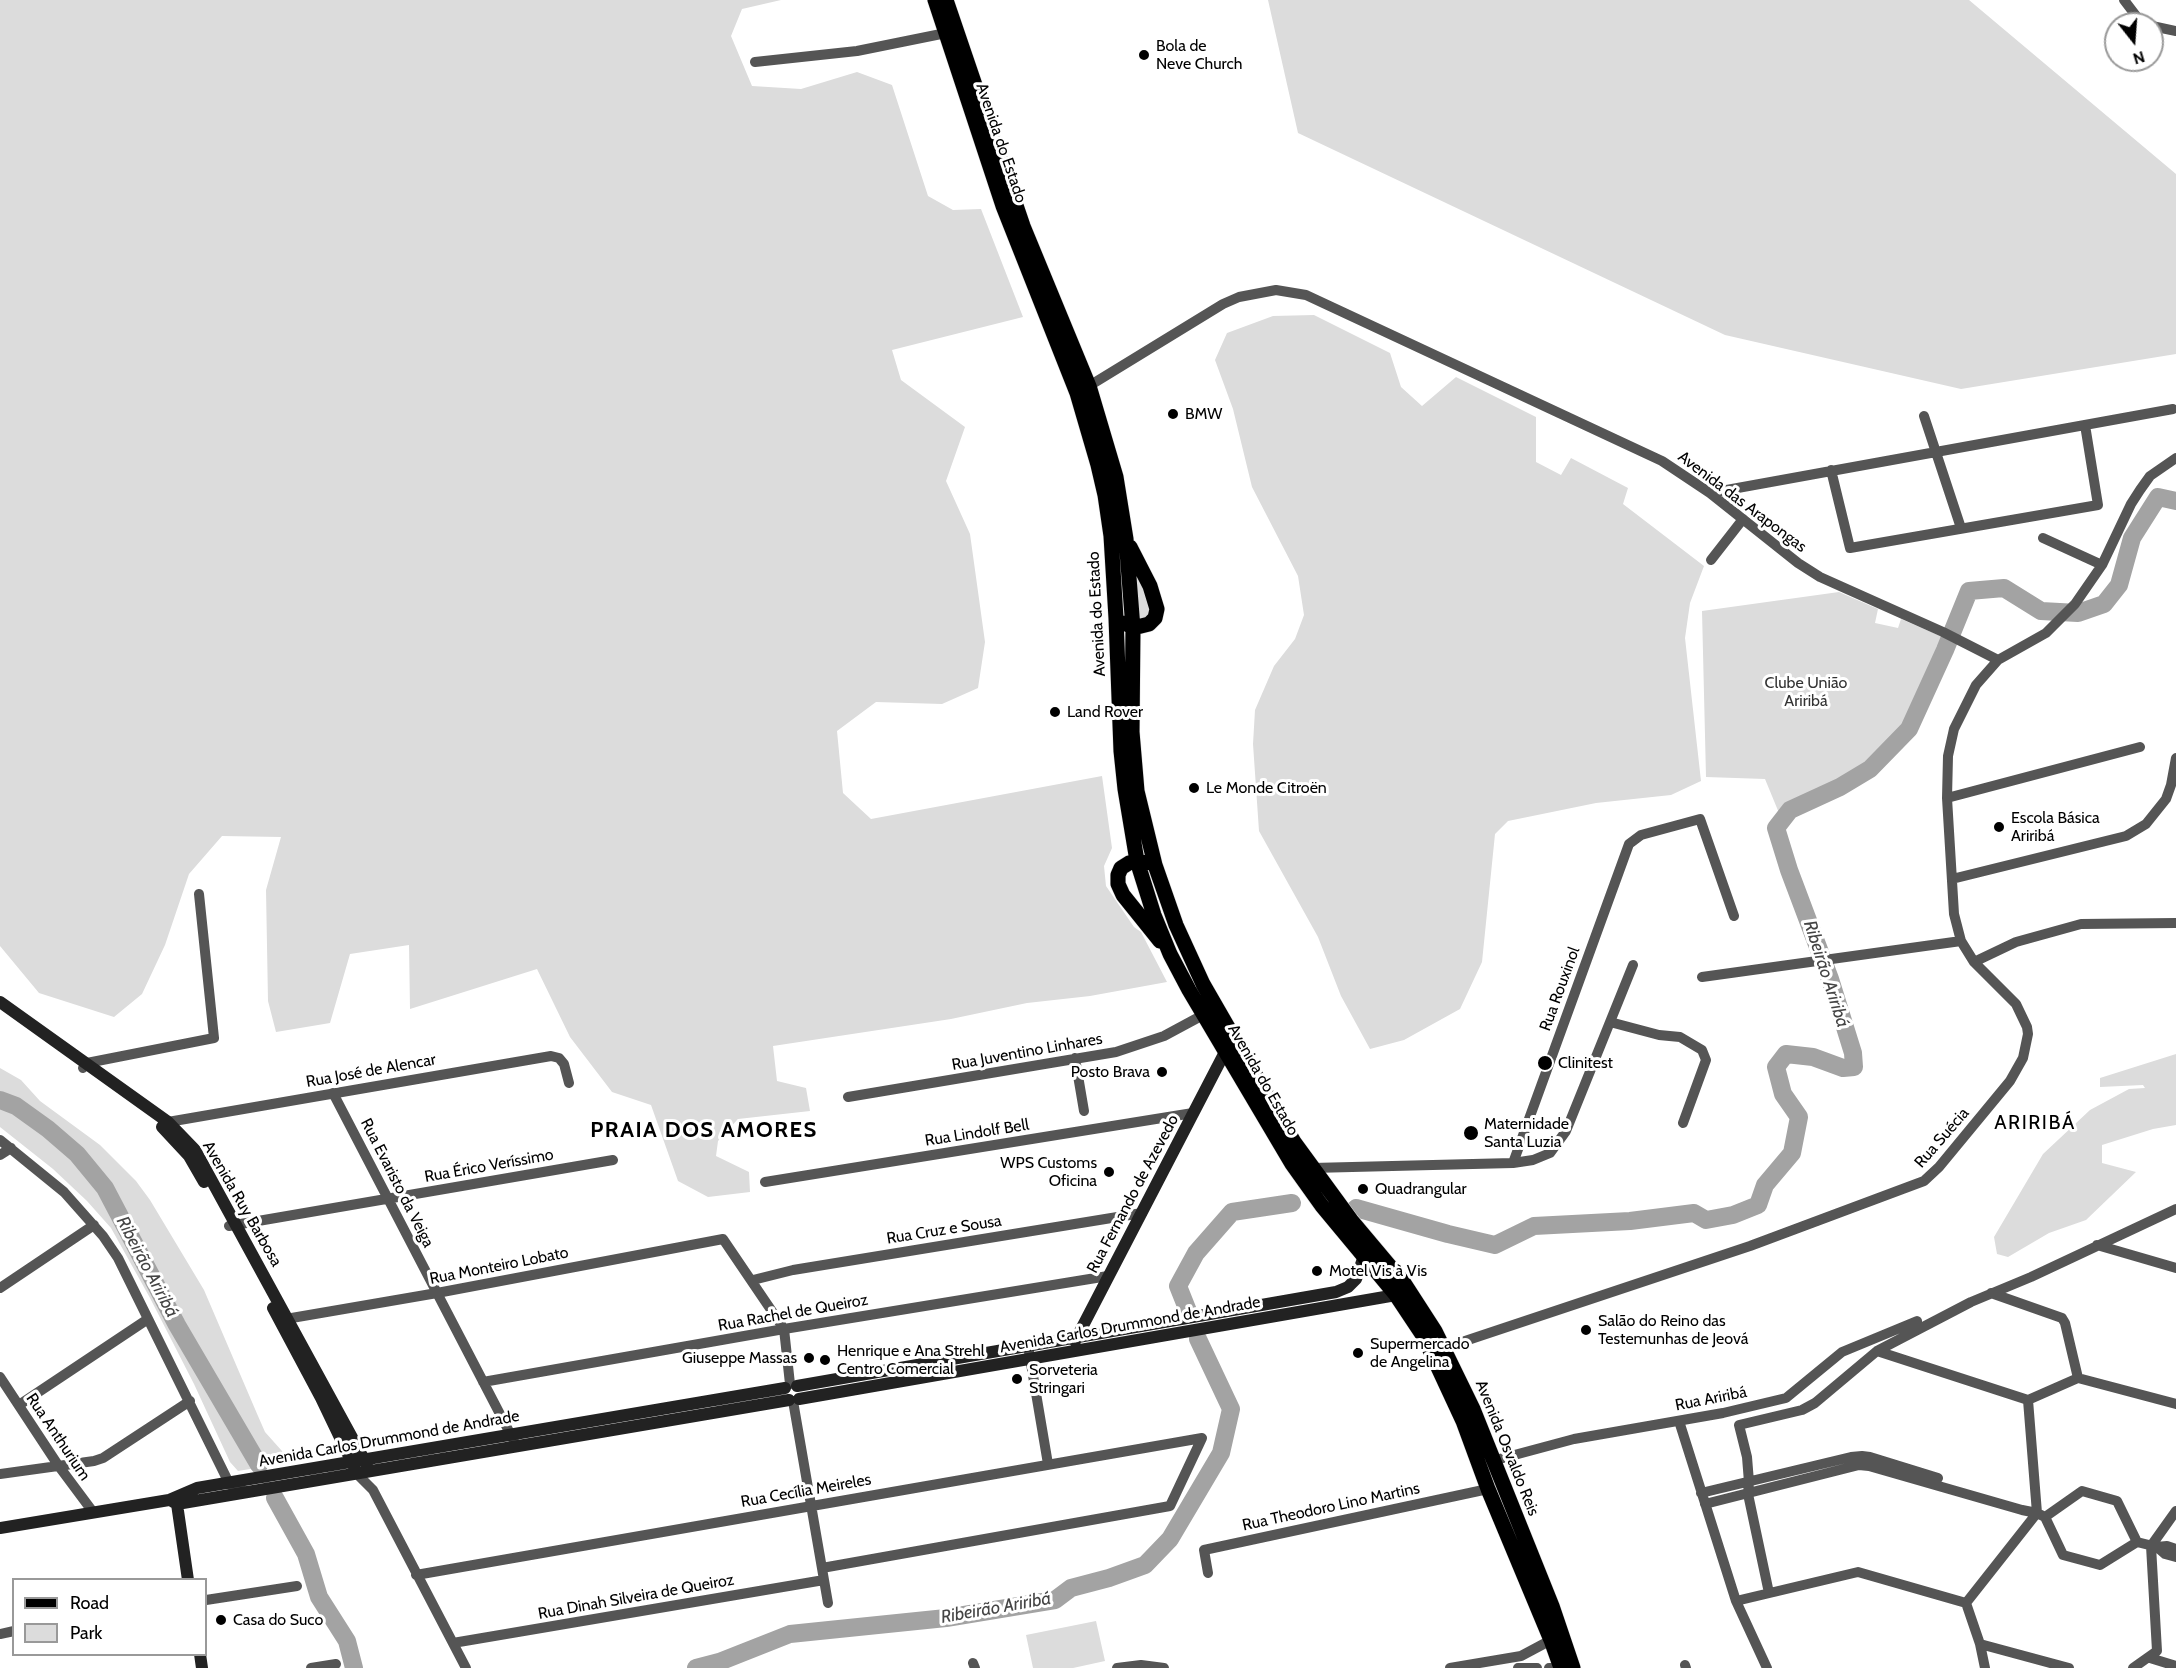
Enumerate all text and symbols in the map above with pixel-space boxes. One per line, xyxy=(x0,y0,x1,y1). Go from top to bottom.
north arrow xyxy=(2104,12,2164,72)
place label: Bola de Neve Church xyxy=(1156,36,1242,74)
text: N xyxy=(2131,47,2147,69)
marker: Bola de Neve Church xyxy=(1137,48,1151,62)
street label: Avenida do Estado xyxy=(972,81,1030,205)
place label: BMW xyxy=(1185,404,1222,424)
marker: BMW xyxy=(1166,407,1180,421)
street label: Avenida das Arapongas xyxy=(1674,447,1810,557)
street label: Avenida do Estado xyxy=(1084,551,1110,677)
park label: Clube União Ariribá xyxy=(1765,673,1847,711)
place label: Land Rover xyxy=(1067,702,1143,722)
marker: Land Rover xyxy=(1048,705,1062,719)
place label: Le Monde Citroën xyxy=(1206,778,1327,798)
marker: Le Monde Citroën xyxy=(1187,781,1201,795)
place label: Escola Básica Ariribá xyxy=(2011,808,2100,846)
marker: Escola Básica Ariribá xyxy=(1992,820,2006,834)
water label: Ribeirão Ariribá xyxy=(1799,918,1853,1030)
street label: Rua Rouxinol xyxy=(1536,944,1584,1034)
street label: Avenida do Estado xyxy=(1223,1021,1303,1139)
street label: Rua Juventino Linhares xyxy=(950,1029,1104,1075)
street label: Rua José de Alencar xyxy=(305,1050,437,1092)
place label: Clinitest xyxy=(1558,1053,1613,1073)
marker: Clinitest xyxy=(1536,1054,1554,1072)
place label: Posto Brava xyxy=(1071,1062,1150,1082)
marker: Posto Brava xyxy=(1155,1065,1169,1079)
street label: Rua Suécia xyxy=(1911,1104,1973,1172)
district label: ARIRIBÁ xyxy=(1994,1111,2076,1135)
street label: Rua Fernando de Azevedo xyxy=(1083,1112,1183,1276)
place label: Maternidade Santa Luzia xyxy=(1484,1114,1569,1152)
street label: Rua Evaristo da Veiga xyxy=(356,1115,438,1251)
street label: Rua Lindolf Bell xyxy=(924,1115,1030,1151)
district label: PRAIA DOS AMORES xyxy=(590,1118,818,1144)
marker: Maternidade Santa Luzia xyxy=(1462,1124,1480,1142)
street label: Avenida Ruy Barbosa xyxy=(198,1138,286,1270)
street label: Rua Érico Veríssimo xyxy=(423,1145,555,1187)
place label: WPS Customs Oficina xyxy=(1000,1153,1097,1191)
marker: WPS Customs Oficina xyxy=(1102,1165,1116,1179)
place label: Quadrangular xyxy=(1375,1179,1467,1199)
marker: Quadrangular xyxy=(1356,1182,1370,1196)
street label: Rua Cruz e Sousa xyxy=(885,1211,1003,1249)
water label: Ribeirão Ariribá xyxy=(111,1213,183,1321)
street label: Rua Monteiro Lobato xyxy=(428,1243,570,1289)
place label: Motel Vis à Vis xyxy=(1329,1261,1427,1281)
marker: Motel Vis à Vis xyxy=(1310,1264,1324,1278)
street label: Rua Rachel de Queiroz xyxy=(717,1290,869,1336)
street label: Avenida Carlos Drummond de Andrade xyxy=(998,1293,1262,1357)
place label: Salão do Reino das Testemunhas de Jeová xyxy=(1598,1311,1748,1349)
marker: Salão do Reino das Testemunhas de Jeová xyxy=(1579,1323,1593,1337)
place label: Supermercado de Angelina xyxy=(1370,1334,1469,1372)
place label: Henrique e Ana Strehl Centro Comercial xyxy=(837,1341,985,1379)
marker: Supermercado de Angelina xyxy=(1351,1346,1365,1360)
place label: Giuseppe Massas xyxy=(682,1348,797,1368)
marker: Giuseppe Massas xyxy=(802,1351,816,1365)
marker: Henrique e Ana Strehl Centro Comercial xyxy=(818,1353,832,1367)
place label: Sorveteria Stringari xyxy=(1029,1360,1098,1398)
marker: Sorveteria Stringari xyxy=(1010,1372,1024,1386)
street label: Avenida Osvaldo Reis xyxy=(1471,1377,1543,1519)
street label: Rua Ariribá xyxy=(1674,1383,1748,1415)
street label: Rua Anthurium xyxy=(22,1390,94,1484)
street label: Avenida Carlos Drummond de Andrade xyxy=(257,1407,521,1471)
street label: Rua Cecília Meireles xyxy=(739,1470,873,1512)
street label: Rua Theodoro Lino Martins xyxy=(1241,1479,1421,1535)
street label: Rua Dinah Silveira de Queiroz xyxy=(537,1570,735,1624)
legend xyxy=(12,1578,207,1656)
water label: Ribeirão Ariribá xyxy=(939,1588,1053,1628)
text: Road xyxy=(70,1592,109,1614)
place label: Casa do Suco xyxy=(233,1610,323,1630)
marker: Casa do Suco xyxy=(214,1613,228,1627)
text: Park xyxy=(70,1622,102,1644)

